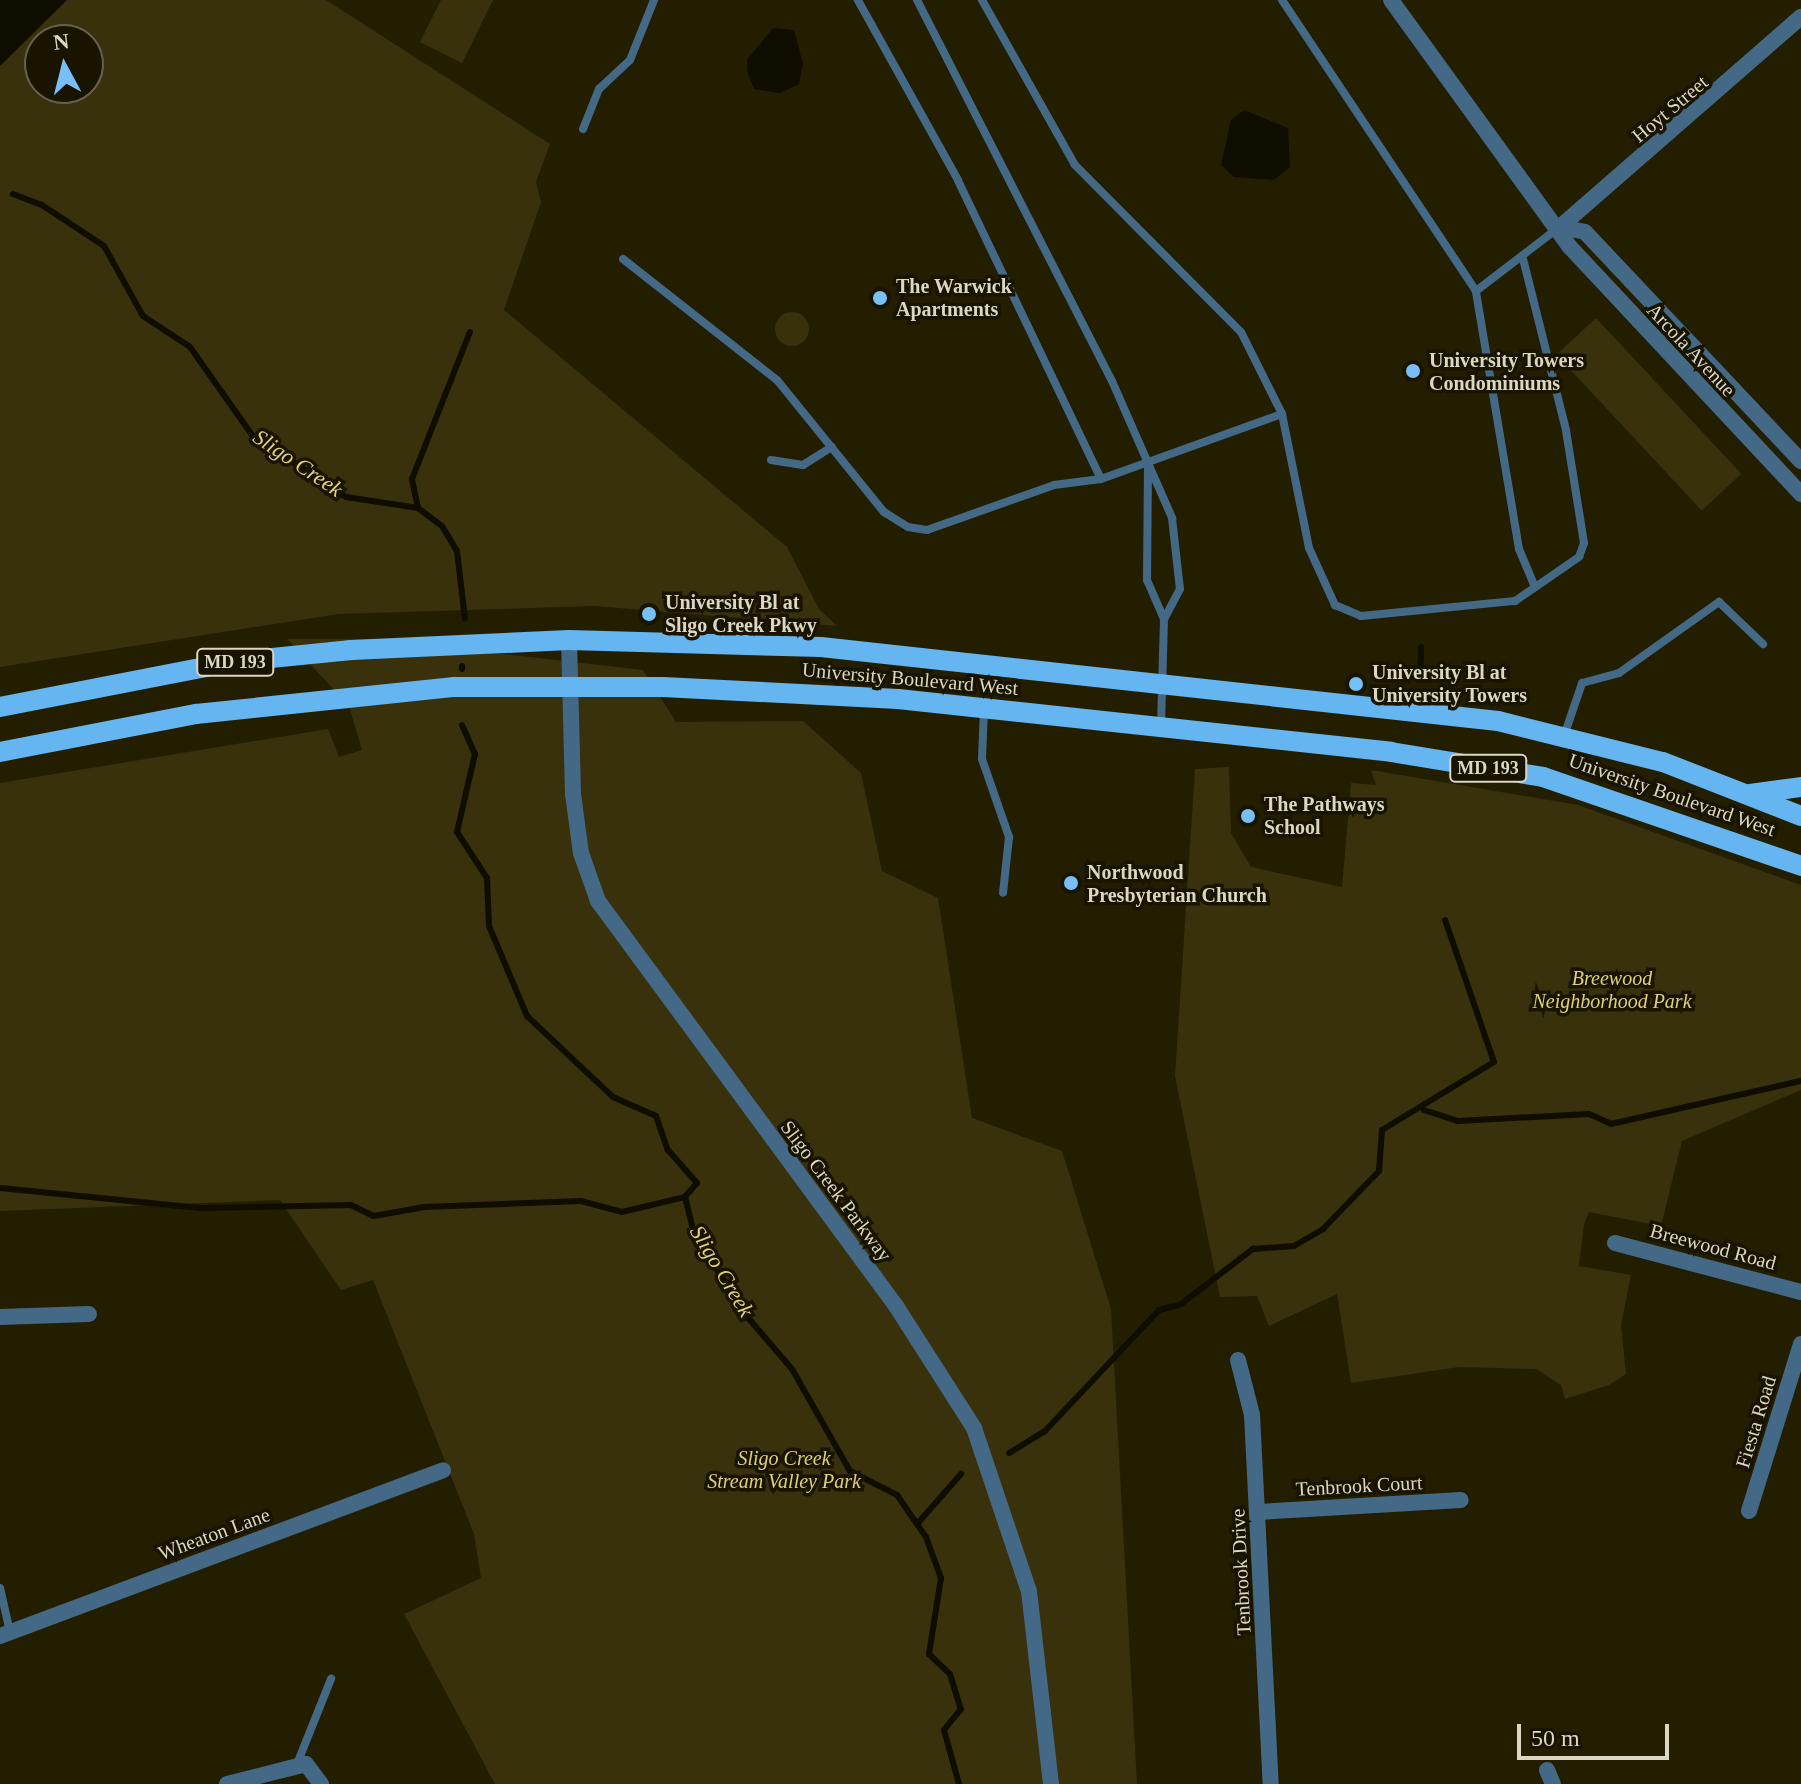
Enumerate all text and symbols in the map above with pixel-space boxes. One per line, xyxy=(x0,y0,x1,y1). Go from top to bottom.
north arrow xyxy=(24,24,104,104)
text: N xyxy=(52,28,71,55)
street label: Hoyt Street xyxy=(1627,70,1713,148)
place label: The Warwick Apartments xyxy=(896,274,1012,321)
marker: The Warwick Apartments xyxy=(871,289,889,307)
street label: Arcola Avenue xyxy=(1641,298,1741,402)
place label: University Towers Condominiums xyxy=(1429,348,1584,395)
marker: University Towers Condominiums xyxy=(1404,362,1422,380)
water label: Sligo Creek xyxy=(248,423,348,503)
place label: University Bl at Sligo Creek Pkwy xyxy=(665,590,817,637)
marker: University Bl at Sligo Creek Pkwy xyxy=(640,605,658,623)
road number: MD 193 xyxy=(195,648,275,676)
street label: University Boulevard West xyxy=(801,658,1019,700)
place label: University Bl at University Towers xyxy=(1372,660,1527,707)
marker: University Bl at University Towers xyxy=(1347,675,1365,693)
street label: University Boulevard West xyxy=(1565,748,1779,842)
road number: MD 193 xyxy=(1448,754,1528,782)
place label: The Pathways School xyxy=(1264,792,1385,839)
marker: The Pathways School xyxy=(1239,807,1257,825)
place label: Northwood Presbyterian Church xyxy=(1087,860,1267,907)
marker: Northwood Presbyterian Church xyxy=(1062,874,1080,892)
park label: Breewood Neighborhood Park xyxy=(1532,966,1692,1013)
street label: Sligo Creek Parkway xyxy=(775,1116,897,1266)
street label: Breewood Road xyxy=(1647,1219,1779,1275)
water label: Sligo Creek xyxy=(684,1220,760,1322)
street label: Fiesta Road xyxy=(1731,1373,1781,1471)
park label: Sligo Creek Stream Valley Park xyxy=(707,1446,861,1493)
street label: Tenbrook Court xyxy=(1295,1471,1423,1501)
street label: Wheaton Lane xyxy=(155,1503,273,1565)
street label: Tenbrook Drive xyxy=(1226,1508,1256,1636)
scale bar xyxy=(1521,1708,1673,1758)
text: 50 m xyxy=(1531,1725,1580,1751)

